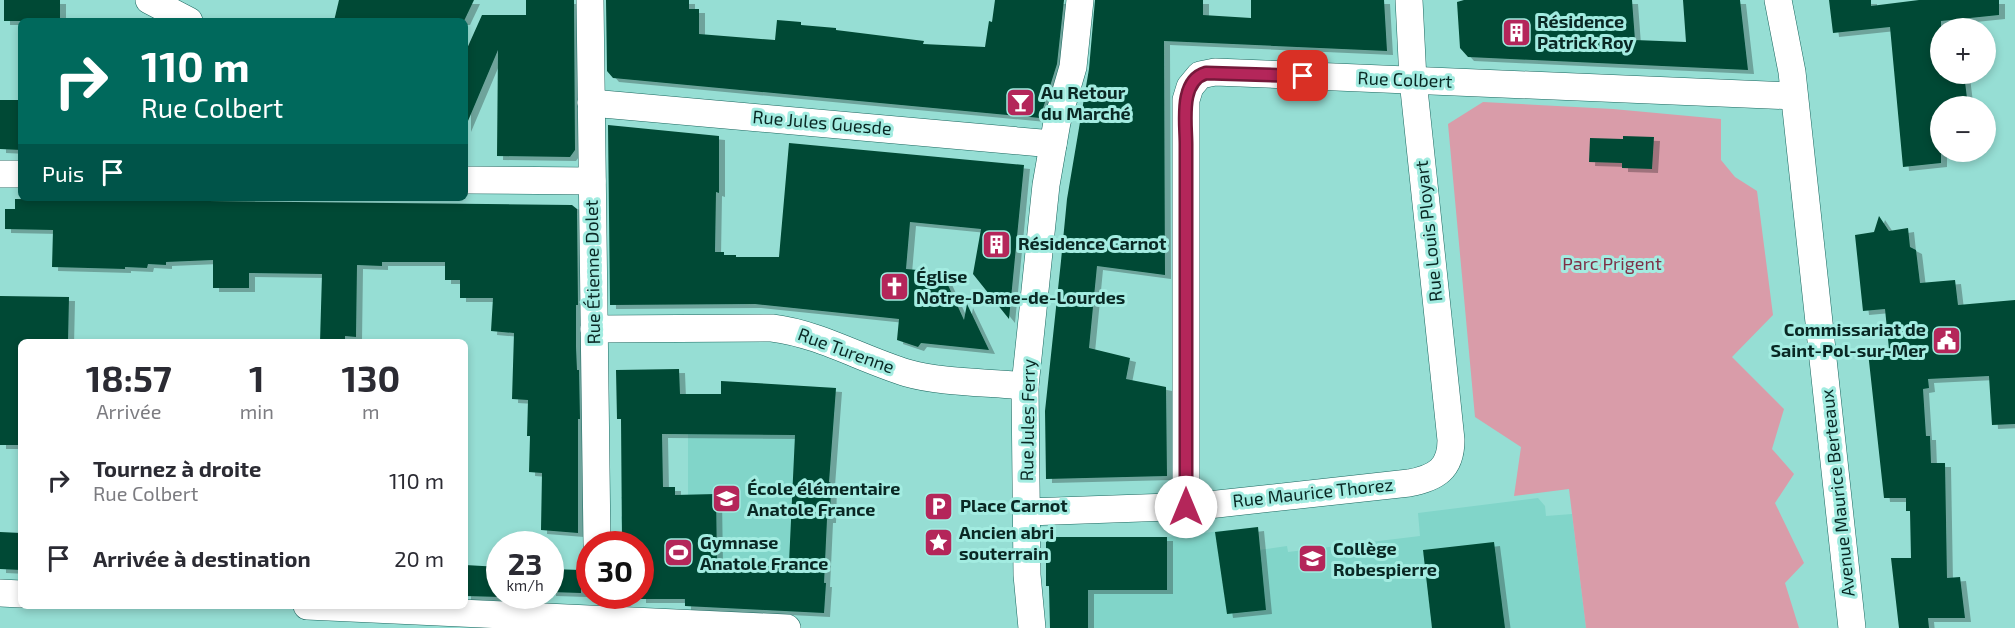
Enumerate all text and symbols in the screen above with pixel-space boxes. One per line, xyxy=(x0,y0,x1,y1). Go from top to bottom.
place label: Résidence Patrick Roy xyxy=(1537,10,1634,53)
building icon: Résidence Patrick Roy xyxy=(1500,16,1532,48)
map controls xyxy=(1930,18,1996,162)
button: + xyxy=(1930,18,1996,84)
text: 110 m xyxy=(141,40,250,90)
icon: right xyxy=(42,42,120,120)
pin xyxy=(1277,50,1328,101)
icon: arrive xyxy=(1286,59,1319,92)
street label: Rue Colbert xyxy=(1357,66,1453,92)
place label: Au Retour du Marché xyxy=(1041,81,1131,124)
bar icon: Au Retour du Marché xyxy=(1004,87,1036,119)
text: Rue Colbert xyxy=(141,91,283,123)
button: − xyxy=(1930,96,1996,162)
street label: Rue Jules Guesde xyxy=(752,105,893,139)
icon: arrive xyxy=(96,156,129,189)
street label: Rue Louis Ployart xyxy=(1410,159,1446,303)
text: Puis xyxy=(42,160,84,186)
street label: Rue Étienne Dolet xyxy=(580,199,604,345)
building icon: Résidence Carnot xyxy=(981,228,1013,260)
place label: Résidence Carnot xyxy=(1018,232,1167,254)
park label: Parc Prigent xyxy=(1562,252,1662,274)
place label: Église Notre-Dame-de-Lourdes xyxy=(916,265,1125,308)
church icon: Église Notre-Dame-de-Lourdes xyxy=(879,271,911,303)
place label: Commissariat de Saint-Pol-sur-Mer xyxy=(1771,318,1926,361)
street label: Rue Turenne xyxy=(795,322,898,378)
public building icon: Commissariat de Saint-Pol-sur-Mer xyxy=(1931,324,1963,356)
text: 18:57 xyxy=(86,356,172,399)
text: 1 xyxy=(249,356,264,399)
text: 130 xyxy=(342,356,400,399)
street label: Rue Jules Ferry xyxy=(1015,358,1039,481)
street label: Avenue Maurice Berteaux xyxy=(1815,388,1859,598)
text: Arrivée xyxy=(96,399,162,423)
text: min xyxy=(240,399,274,423)
text: m xyxy=(362,399,380,423)
text: Tournez à droite xyxy=(93,455,262,481)
icon: right xyxy=(42,464,75,497)
text: 110 m xyxy=(389,467,444,493)
street label: Rue Maurice Thorez xyxy=(1231,473,1394,511)
position arrow xyxy=(1154,475,1218,539)
place label: École élémentaire Anatole France xyxy=(747,477,900,520)
text: Rue Colbert xyxy=(93,481,198,505)
school or university icon: École élémentaire Anatole France xyxy=(710,483,742,515)
parking icon: Place Carnot xyxy=(923,490,955,522)
place label: Place Carnot xyxy=(960,494,1068,516)
place label: Ancien abri souterrain xyxy=(959,521,1054,564)
place icon: Ancien abri souterrain xyxy=(922,527,954,559)
speed limit sign: 30 xyxy=(576,531,654,609)
place label: Gymnase Anatole France xyxy=(700,531,828,574)
sports icon: Gymnase Anatole France xyxy=(663,537,695,569)
place label: Collège Robespierre xyxy=(1333,537,1437,580)
icon: arrive xyxy=(42,542,75,575)
school or university icon: Collège Robespierre xyxy=(1296,543,1328,575)
text: Arrivée à destination xyxy=(93,545,311,571)
text: 20 m xyxy=(394,545,444,571)
text: 23 xyxy=(508,545,542,581)
text: km/h xyxy=(506,576,544,594)

